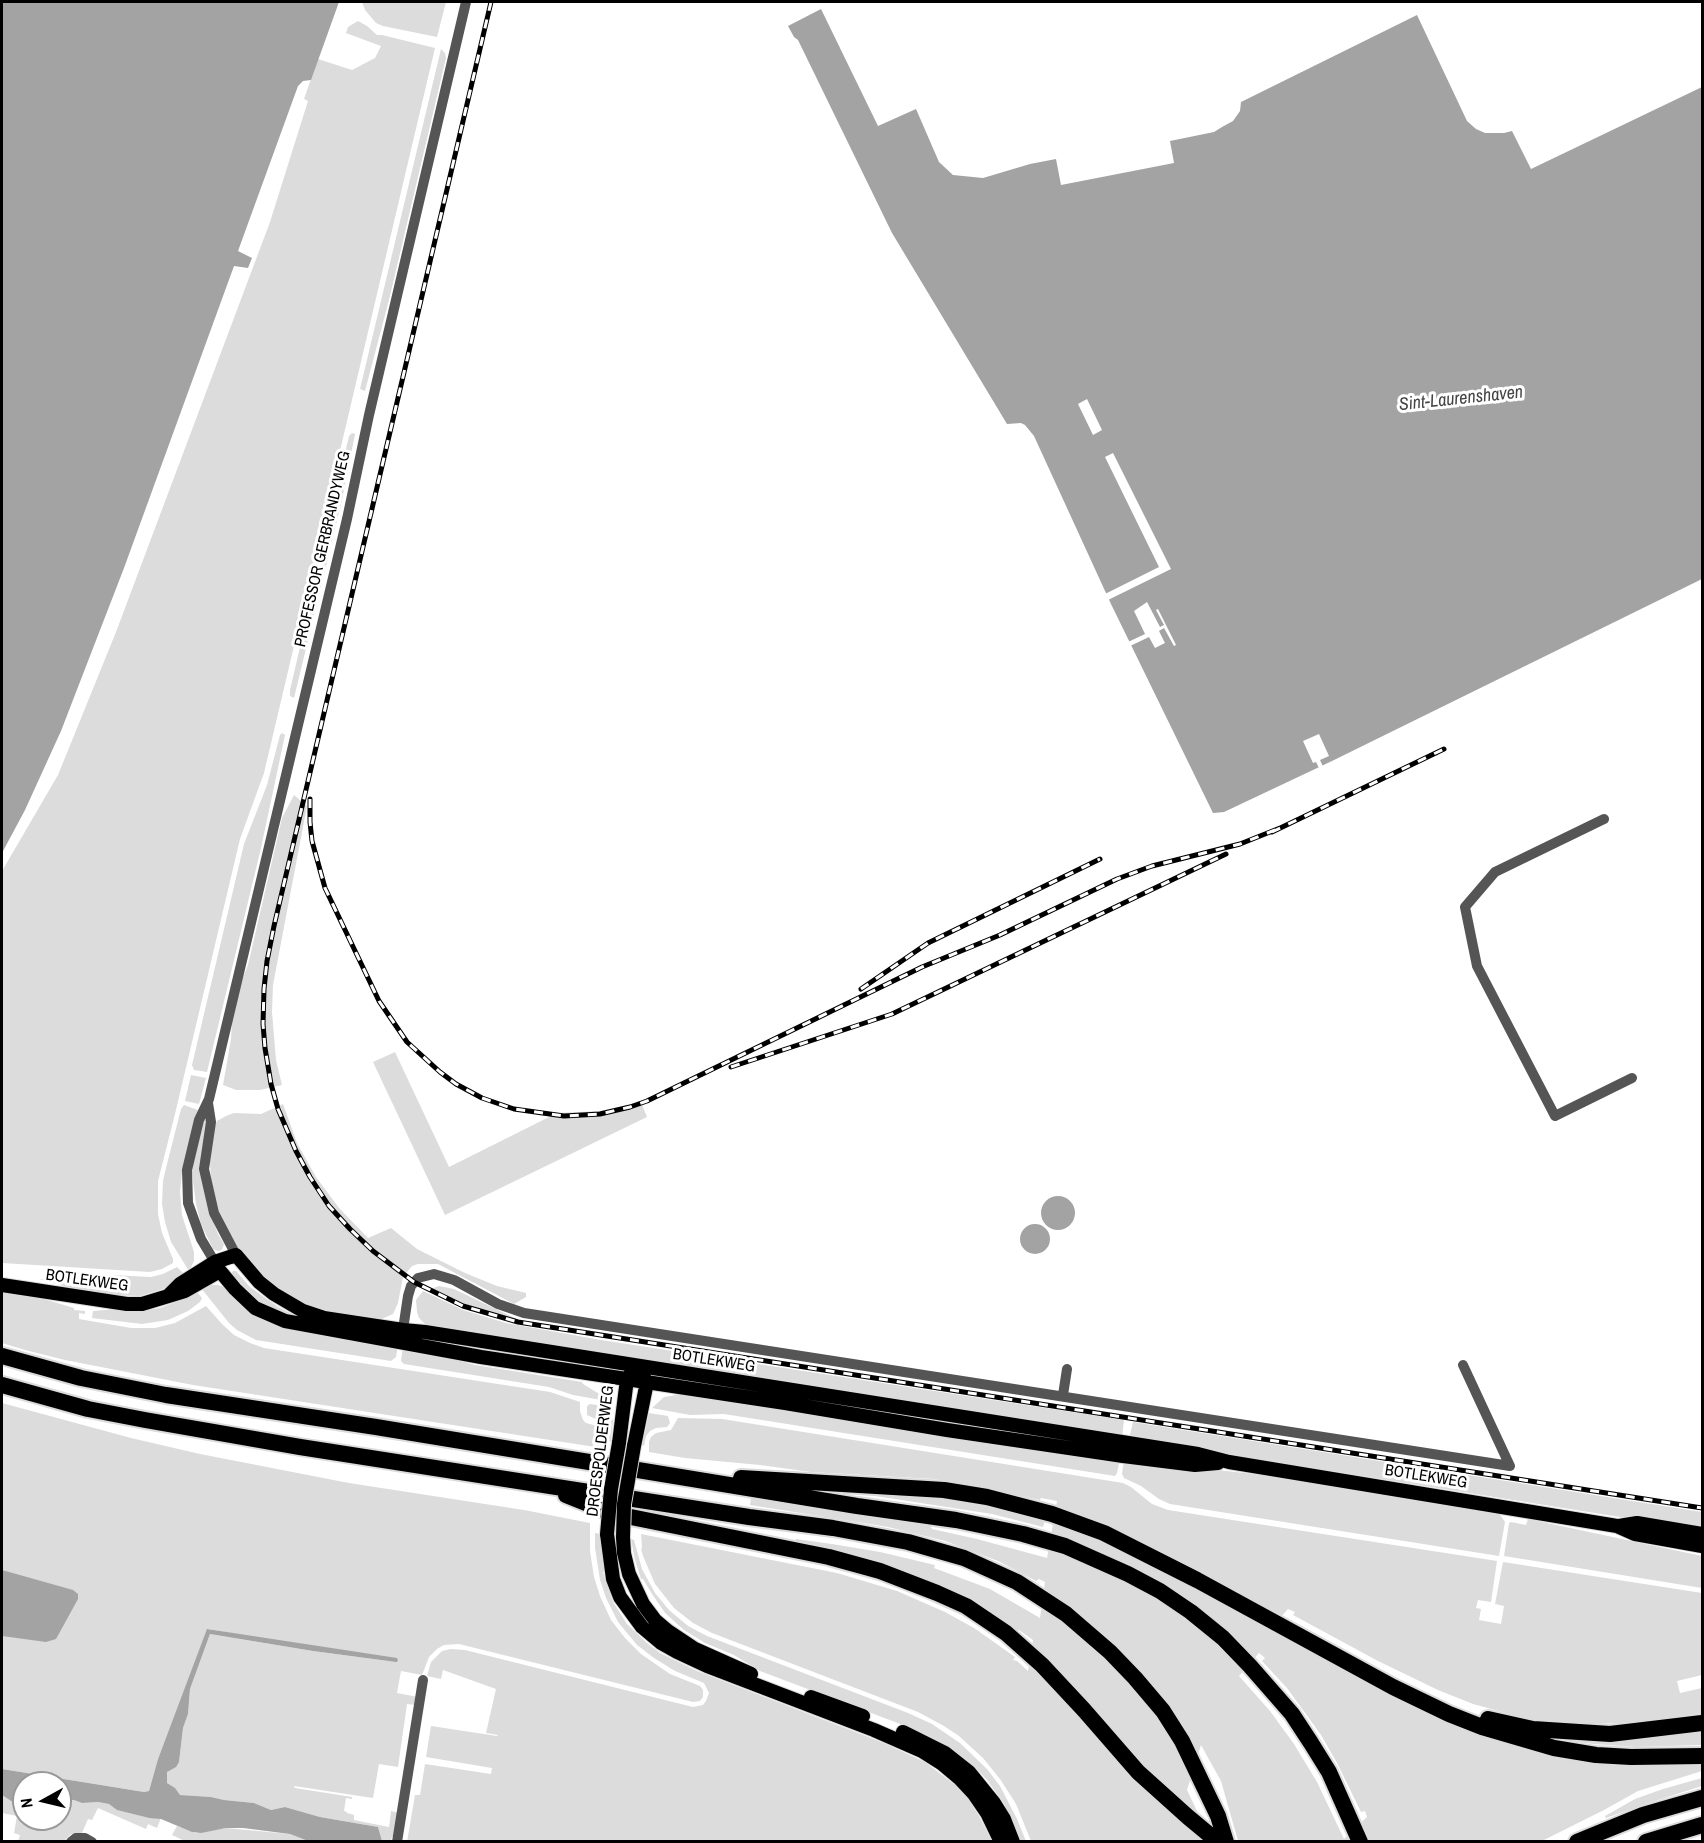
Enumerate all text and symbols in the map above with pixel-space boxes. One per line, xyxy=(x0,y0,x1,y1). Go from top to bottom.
water label: Sint-Laurenshaven xyxy=(1398,382,1524,416)
street label: PROFESSOR GERBRANDYWEG xyxy=(291,449,355,649)
street label: BOTLEKWEG xyxy=(45,1266,129,1296)
street label: BOTLEKWEG xyxy=(671,1345,757,1377)
street label: DROESPOLDERWEG xyxy=(583,1384,619,1518)
street label: BOTLEKWEG xyxy=(1383,1461,1469,1493)
north arrow xyxy=(12,1771,72,1831)
text: N xyxy=(15,1797,38,1809)

